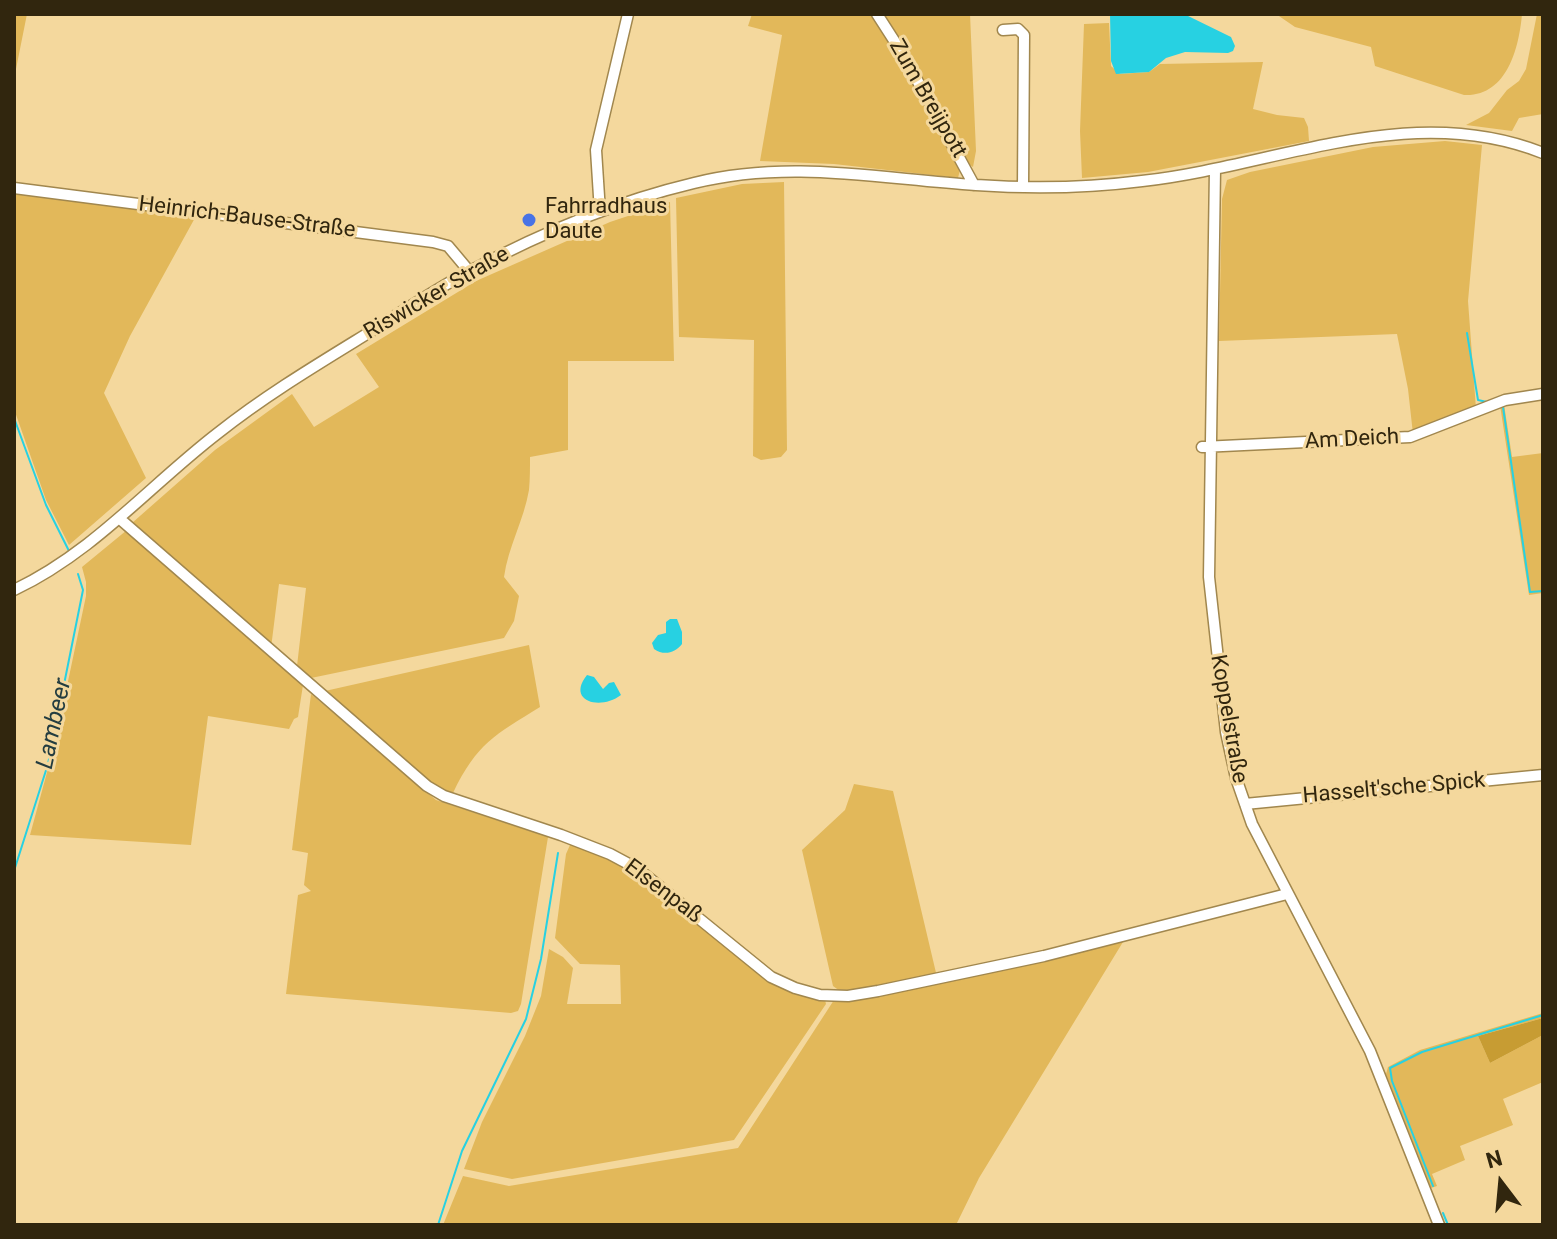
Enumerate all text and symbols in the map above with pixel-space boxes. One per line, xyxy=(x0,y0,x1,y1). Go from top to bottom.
street label: Zum Breijpott xyxy=(882,35,972,163)
street label: Heinrich-Bause-Straße xyxy=(137,192,357,244)
place label: Fahrradhaus Daute xyxy=(545,194,667,246)
marker: Fahrradhaus Daute xyxy=(520,211,538,229)
street label: Riswicker Straße xyxy=(360,242,514,346)
street label: Am Deich xyxy=(1304,424,1400,456)
street label: Koppelstraße xyxy=(1204,653,1252,785)
water label: Lambeer xyxy=(31,676,79,772)
street label: Hasselt'sche Spick xyxy=(1302,768,1486,810)
street label: Elsenpaß xyxy=(619,854,707,930)
north arrow xyxy=(1461,1143,1541,1223)
text: N xyxy=(1483,1145,1505,1174)

